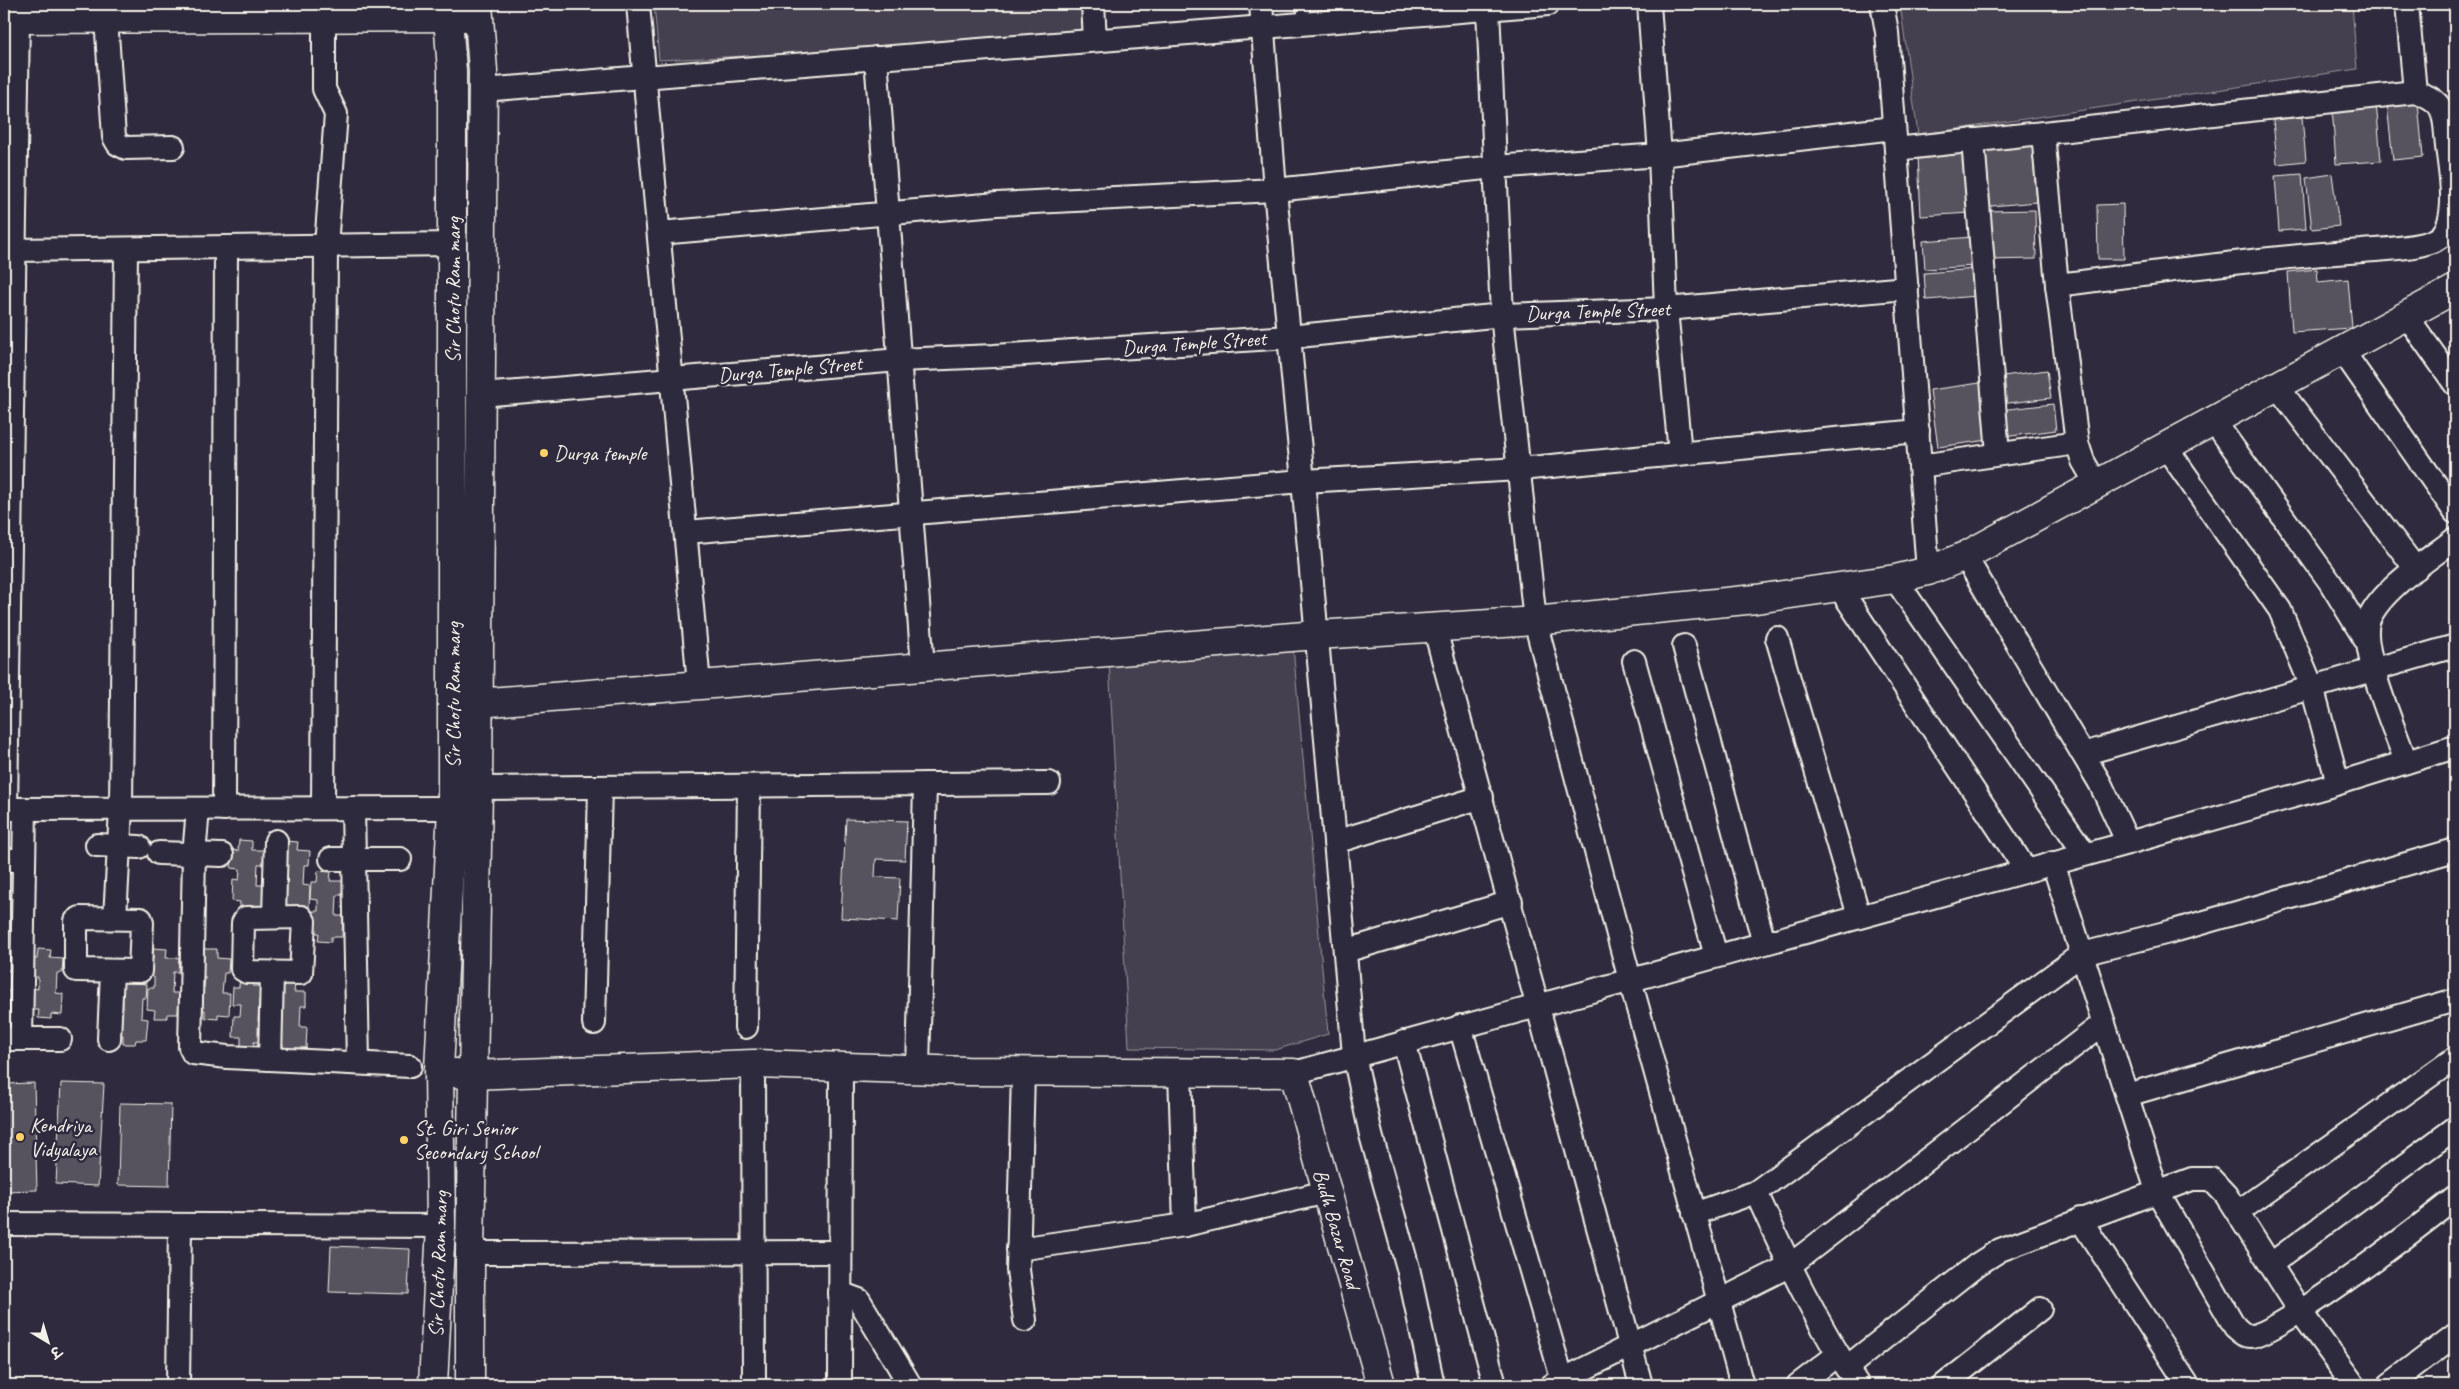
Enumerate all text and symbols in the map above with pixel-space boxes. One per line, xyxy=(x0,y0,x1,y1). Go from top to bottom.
street label: Sir Chotu Ram marg xyxy=(440,215,466,363)
street label: Durga Temple Street xyxy=(1525,295,1673,327)
street label: Durga Temple Street xyxy=(1121,325,1269,361)
street label: Durga Temple Street xyxy=(717,350,865,388)
place label: Durga temple xyxy=(554,440,648,466)
marker: Durga temple xyxy=(538,447,550,459)
street label: Sir Chotu Ram marg xyxy=(440,620,466,768)
place label: Kendriya Vidyalaya xyxy=(30,1112,98,1162)
place label: St. Giri Senior Secondary School xyxy=(414,1115,541,1165)
marker: Kendriya Vidyalaya xyxy=(14,1131,26,1143)
marker: St. Giri Senior Secondary School xyxy=(398,1134,410,1146)
street label: Budh Bazar Road xyxy=(1308,1166,1367,1295)
street label: Sir Chotu Ram marg xyxy=(422,1189,454,1338)
north arrow xyxy=(22,1316,72,1366)
text: उ xyxy=(45,1341,66,1362)

